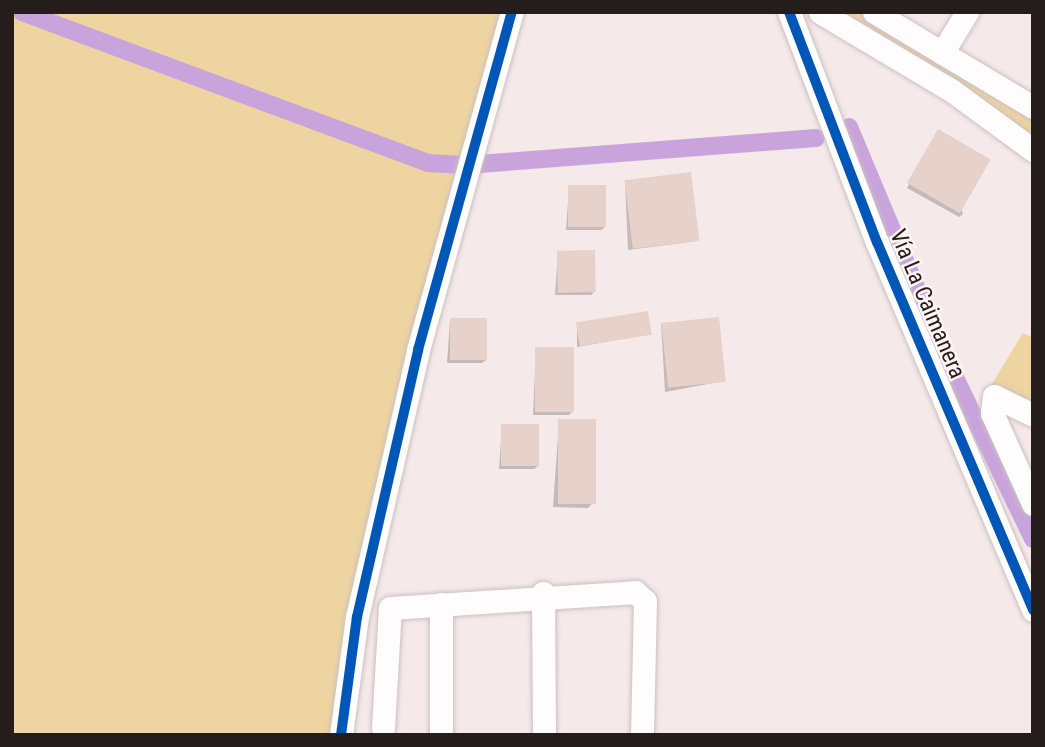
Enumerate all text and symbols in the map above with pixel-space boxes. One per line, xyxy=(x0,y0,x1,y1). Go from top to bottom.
street label: Vía La Caimanera xyxy=(883,225,971,383)

